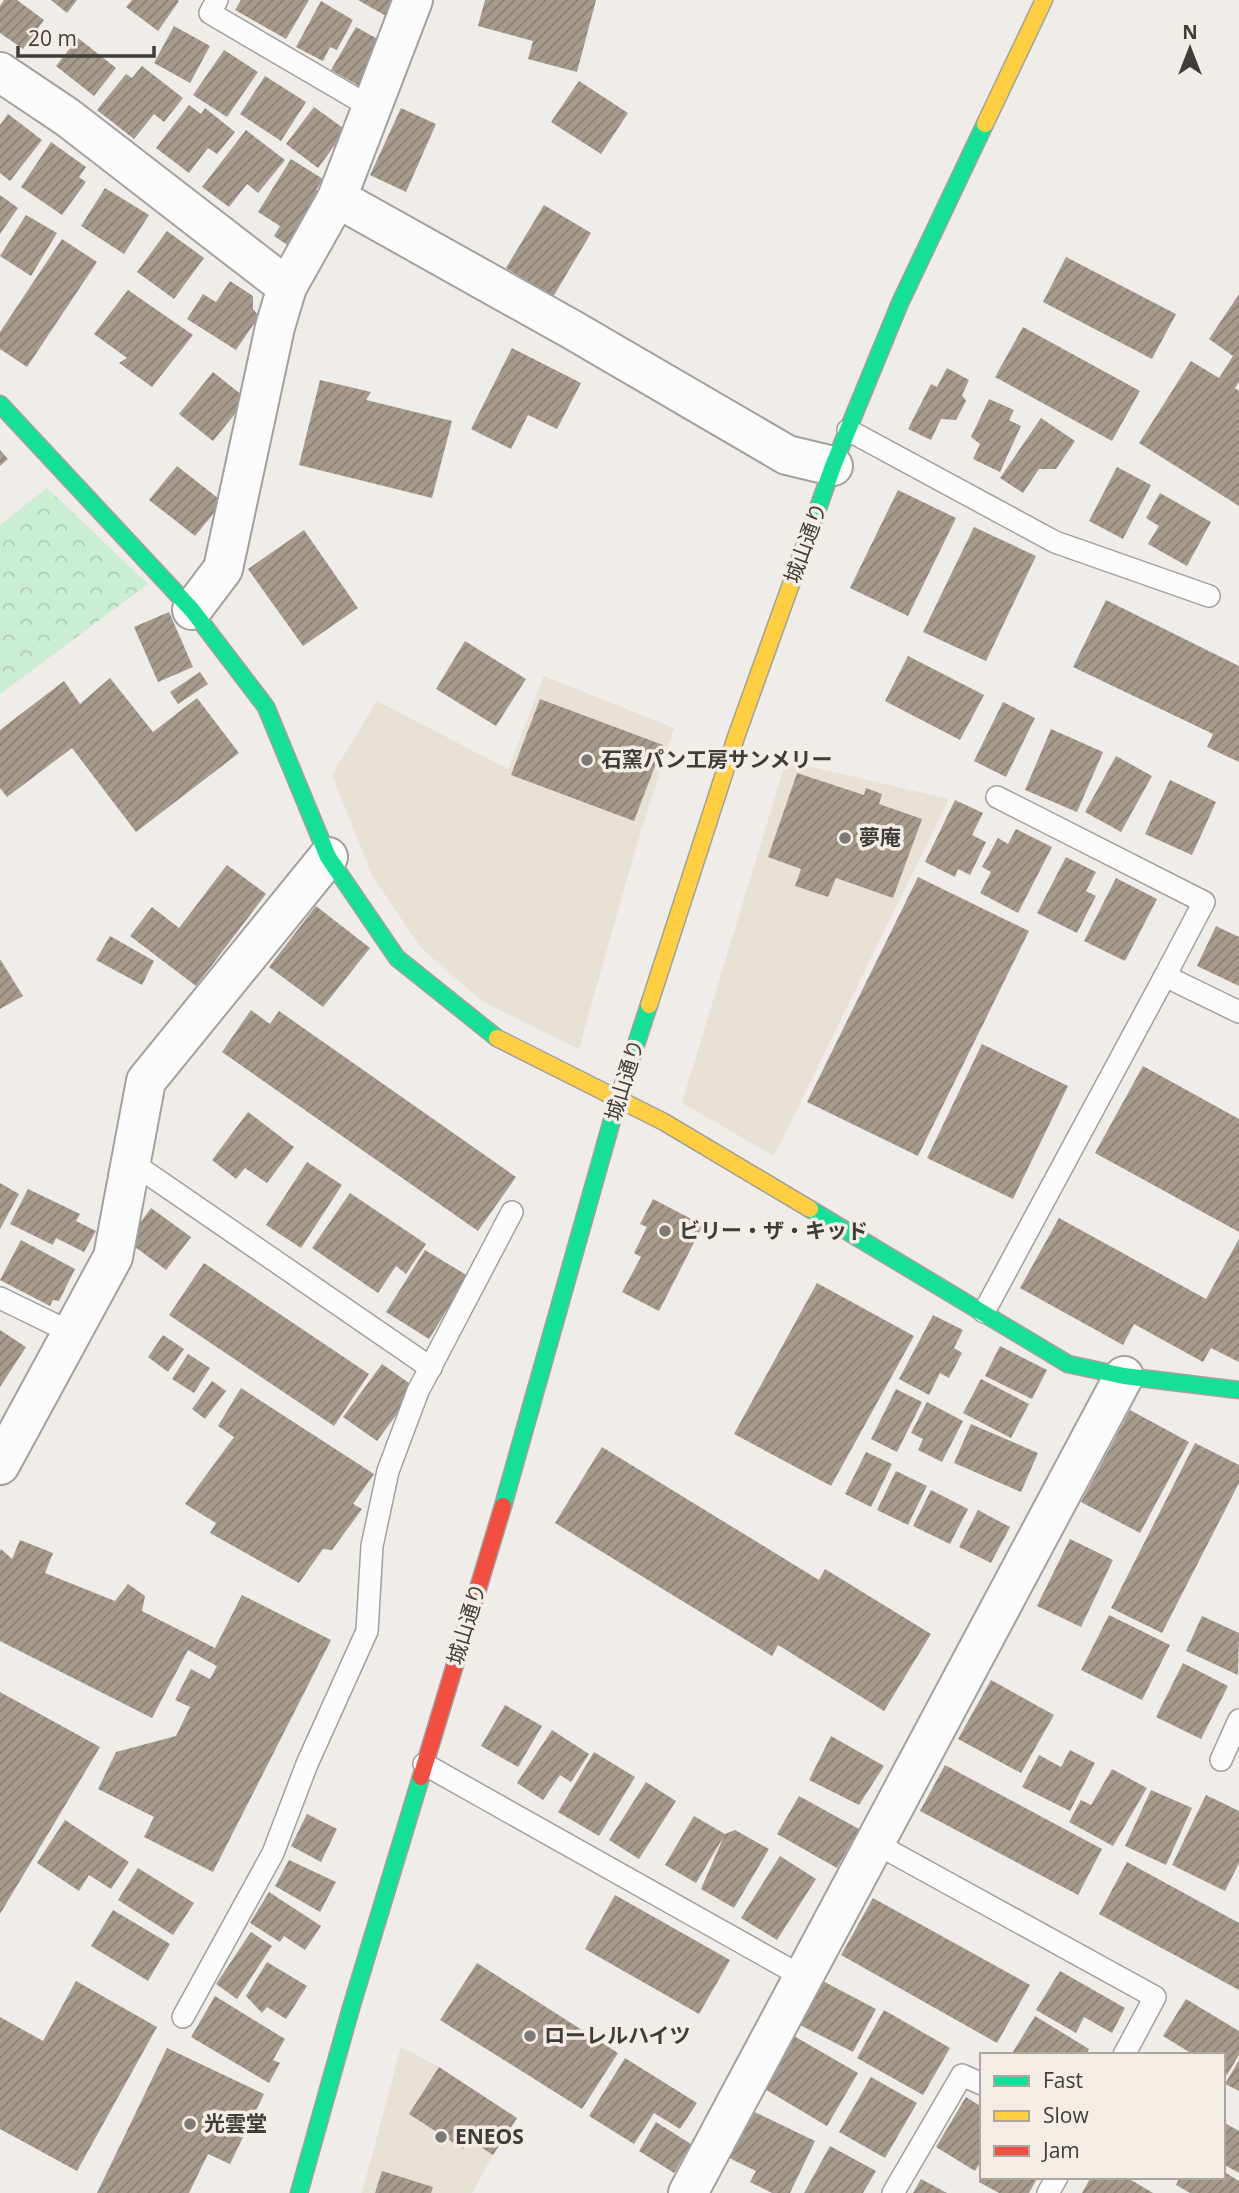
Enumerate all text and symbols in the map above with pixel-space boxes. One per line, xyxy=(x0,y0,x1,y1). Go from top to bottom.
scale bar xyxy=(18,14,154,58)
north arrow xyxy=(1155,14,1225,84)
text: N xyxy=(1182,19,1198,45)
text: 20 m xyxy=(28,24,77,52)
street label: 城山通り xyxy=(778,498,833,587)
place label: 石窯パン工房サンメリー xyxy=(601,745,832,773)
marker: 石窯パン工房サンメリー xyxy=(579,752,595,768)
place label: 夢庵 xyxy=(859,823,901,851)
marker: 夢庵 xyxy=(837,830,853,846)
street label: 城山通り xyxy=(598,1035,650,1124)
place label: ビリー・ザ・キッド xyxy=(679,1216,868,1244)
marker: ビリー・ザ・キッド xyxy=(657,1223,673,1239)
street label: 城山通り xyxy=(440,1579,492,1668)
place label: ローレルハイツ xyxy=(544,2021,691,2049)
marker: ローレルハイツ xyxy=(522,2028,538,2044)
legend xyxy=(980,2053,1225,2179)
text: Fast xyxy=(1043,2066,1083,2094)
text: Slow xyxy=(1043,2101,1089,2129)
place label: 光雲堂 xyxy=(204,2109,267,2137)
marker: 光雲堂 xyxy=(182,2116,198,2132)
place label: ENEOS xyxy=(455,2122,524,2150)
marker: ENEOS xyxy=(433,2129,449,2145)
text: Jam xyxy=(1041,2136,1080,2164)

